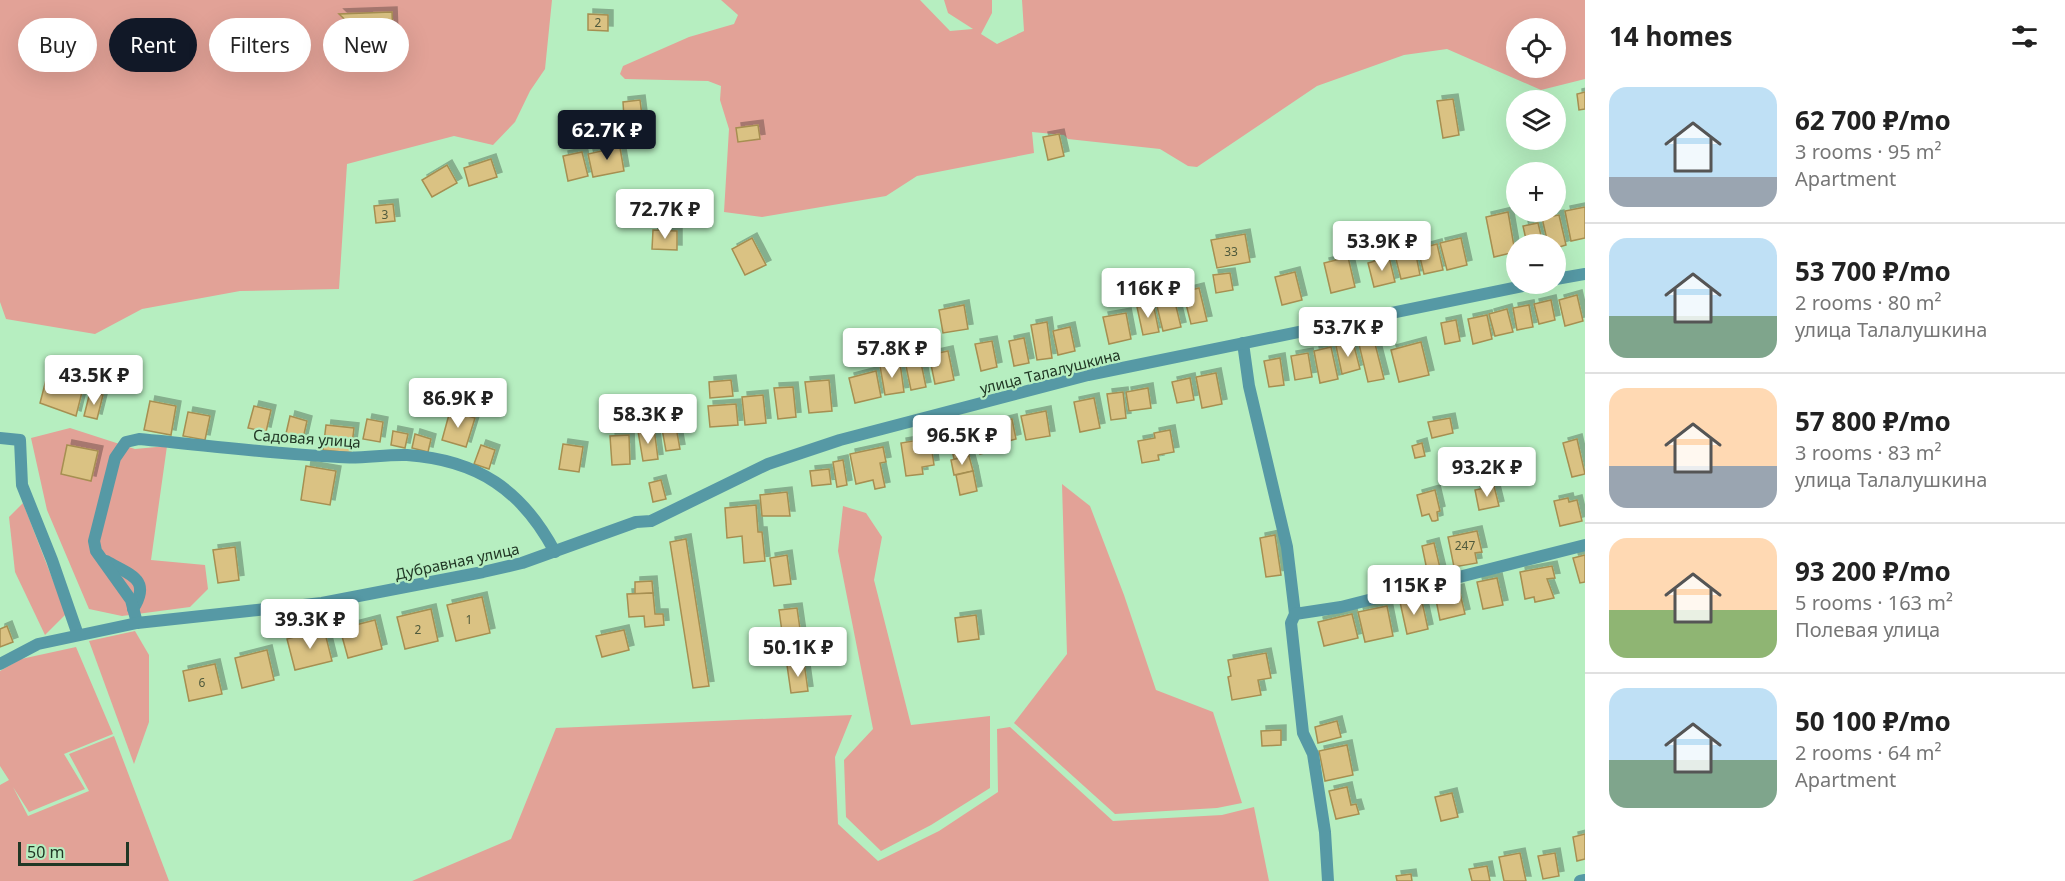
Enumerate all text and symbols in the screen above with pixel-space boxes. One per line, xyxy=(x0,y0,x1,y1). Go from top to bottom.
house number: 2 xyxy=(595,14,602,31)
chip: Buy xyxy=(18,18,97,72)
chip: Rent xyxy=(109,18,197,72)
chip: Filters xyxy=(209,18,311,72)
chip: New xyxy=(323,18,409,72)
map controls xyxy=(1506,18,1566,294)
button: locate xyxy=(1506,18,1566,78)
text: 14 homes xyxy=(1609,18,1733,54)
icon: filters xyxy=(2008,20,2041,53)
button: layers xyxy=(1506,90,1566,150)
text: 62 700 ₽/mo xyxy=(1795,102,1951,138)
pin: 62.7K ₽ xyxy=(552,110,662,161)
icon: home xyxy=(1657,111,1729,183)
text: 62.7K ₽ xyxy=(572,116,642,143)
text: 3 rooms · 95 m² xyxy=(1795,138,1942,165)
button: + xyxy=(1506,162,1566,222)
text: Apartment xyxy=(1795,165,1896,192)
pin: 72.7K ₽ xyxy=(610,189,720,240)
text: 72.7K ₽ xyxy=(630,195,700,222)
house number: 3 xyxy=(382,206,389,223)
pin: 53.9K ₽ xyxy=(1327,221,1437,272)
text: 53.9K ₽ xyxy=(1347,227,1417,254)
button: − xyxy=(1506,234,1566,294)
house number: 33 xyxy=(1224,243,1238,260)
text: 53 700 ₽/mo xyxy=(1795,253,1951,289)
icon: home xyxy=(1657,262,1729,334)
pin: 116K ₽ xyxy=(1099,268,1197,319)
text: 116K ₽ xyxy=(1116,274,1180,301)
text: 2 rooms · 80 m² xyxy=(1795,289,1942,316)
pin: 53.7K ₽ xyxy=(1293,307,1403,358)
text: 53.7K ₽ xyxy=(1313,313,1383,340)
text: улица Талалушкина xyxy=(1795,316,1987,343)
pin: 57.8K ₽ xyxy=(837,328,947,379)
text: 57.8K ₽ xyxy=(857,334,927,361)
street label: улица Талалушкина xyxy=(978,344,1122,398)
pin: 43.5K ₽ xyxy=(39,355,149,406)
text: 43.5K ₽ xyxy=(59,361,129,388)
pin: 86.9K ₽ xyxy=(403,378,513,429)
text: 86.9K ₽ xyxy=(423,384,493,411)
pin: 58.3K ₽ xyxy=(593,394,703,445)
text: 58.3K ₽ xyxy=(613,400,683,427)
text: 57 800 ₽/mo xyxy=(1795,403,1951,439)
icon: home xyxy=(1657,412,1729,484)
pin: 96.5K ₽ xyxy=(907,415,1017,466)
text: 96.5K ₽ xyxy=(927,421,997,448)
street label: Садовая улица xyxy=(253,424,361,452)
text: 3 rooms · 83 m² xyxy=(1795,439,1942,466)
pin: 93.2K ₽ xyxy=(1432,447,1542,498)
text: 93.2K ₽ xyxy=(1452,453,1522,480)
text: улица Талалушкина xyxy=(1795,466,1987,493)
house number: 247 xyxy=(1455,537,1475,554)
street label: Дубравная улица xyxy=(393,538,521,584)
text: 93 200 ₽/mo xyxy=(1795,553,1951,589)
icon: home xyxy=(1657,562,1729,634)
pin: 115K ₽ xyxy=(1365,565,1463,616)
text: 115K ₽ xyxy=(1382,571,1446,598)
text: 5 rooms · 163 m² xyxy=(1795,589,1953,616)
pin: 39.3K ₽ xyxy=(255,599,365,650)
text: 39.3K ₽ xyxy=(275,605,345,632)
house number: 1 xyxy=(466,611,472,628)
text: Полевая улица xyxy=(1795,616,1940,643)
house number: 2 xyxy=(415,621,422,638)
pin: 50.1K ₽ xyxy=(743,627,853,678)
text: 50.1K ₽ xyxy=(763,633,833,660)
house number: 6 xyxy=(199,674,206,691)
text: 50 100 ₽/mo xyxy=(1795,703,1951,739)
icon: home xyxy=(1657,712,1729,784)
text: 2 rooms · 64 m² xyxy=(1795,739,1942,766)
text: Apartment xyxy=(1795,766,1896,793)
scale bar xyxy=(18,839,129,866)
text: 50 m xyxy=(27,841,64,863)

